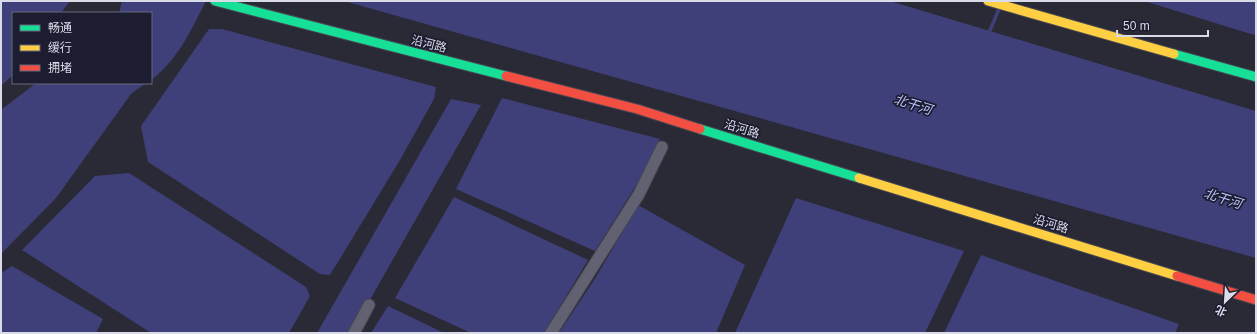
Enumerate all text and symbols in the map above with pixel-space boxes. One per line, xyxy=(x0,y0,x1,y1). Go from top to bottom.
legend xyxy=(12,12,152,84)
scale bar xyxy=(1117,12,1208,38)
text: 50 m xyxy=(1123,19,1150,33)
text: 畅通 xyxy=(48,21,72,35)
street label: 沿河路 xyxy=(410,33,448,55)
text: 缓行 xyxy=(48,41,72,55)
text: 拥堵 xyxy=(48,61,72,75)
water label: 北干河 xyxy=(892,92,937,118)
street label: 沿河路 xyxy=(723,117,761,141)
water label: 北干河 xyxy=(1202,186,1247,212)
street label: 沿河路 xyxy=(1032,212,1070,236)
north arrow xyxy=(1205,282,1245,322)
text: 北 xyxy=(1213,303,1228,319)

